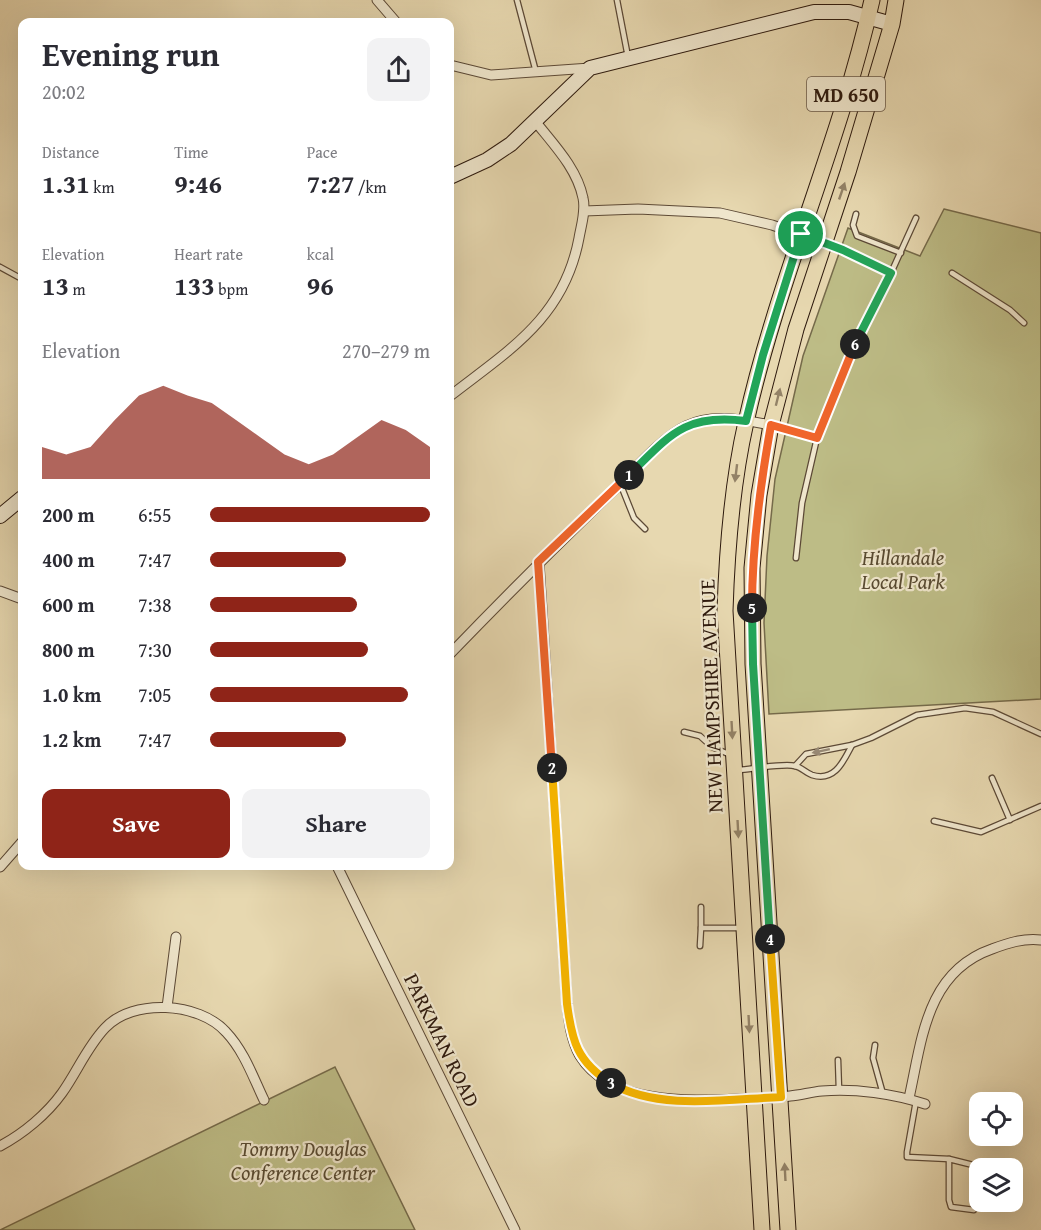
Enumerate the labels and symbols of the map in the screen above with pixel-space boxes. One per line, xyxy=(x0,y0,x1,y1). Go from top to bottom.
road number: MD 650 xyxy=(807,77,885,111)
one-way arrow xyxy=(837,182,847,200)
pin xyxy=(775,208,826,259)
pin: 6 xyxy=(840,329,870,359)
one-way arrow xyxy=(774,388,784,407)
pin: 1 xyxy=(614,460,644,490)
one-way arrow xyxy=(732,463,741,482)
park label: Hillandale Local Park xyxy=(860,542,945,597)
street label: NEW HAMPSHIRE AVENUE xyxy=(691,578,731,813)
pin: 5 xyxy=(737,593,767,623)
one-way arrow xyxy=(727,721,737,740)
one-way arrow xyxy=(811,746,830,756)
pin: 2 xyxy=(537,753,567,783)
one-way arrow xyxy=(733,820,743,839)
pin: 4 xyxy=(755,924,785,954)
street label: PARKMAN ROAD xyxy=(396,968,488,1112)
one-way arrow xyxy=(745,1014,754,1033)
pin: 3 xyxy=(596,1068,626,1098)
park label: Tommy Douglas Conference Center xyxy=(231,1133,376,1188)
one-way arrow xyxy=(780,1162,790,1181)

